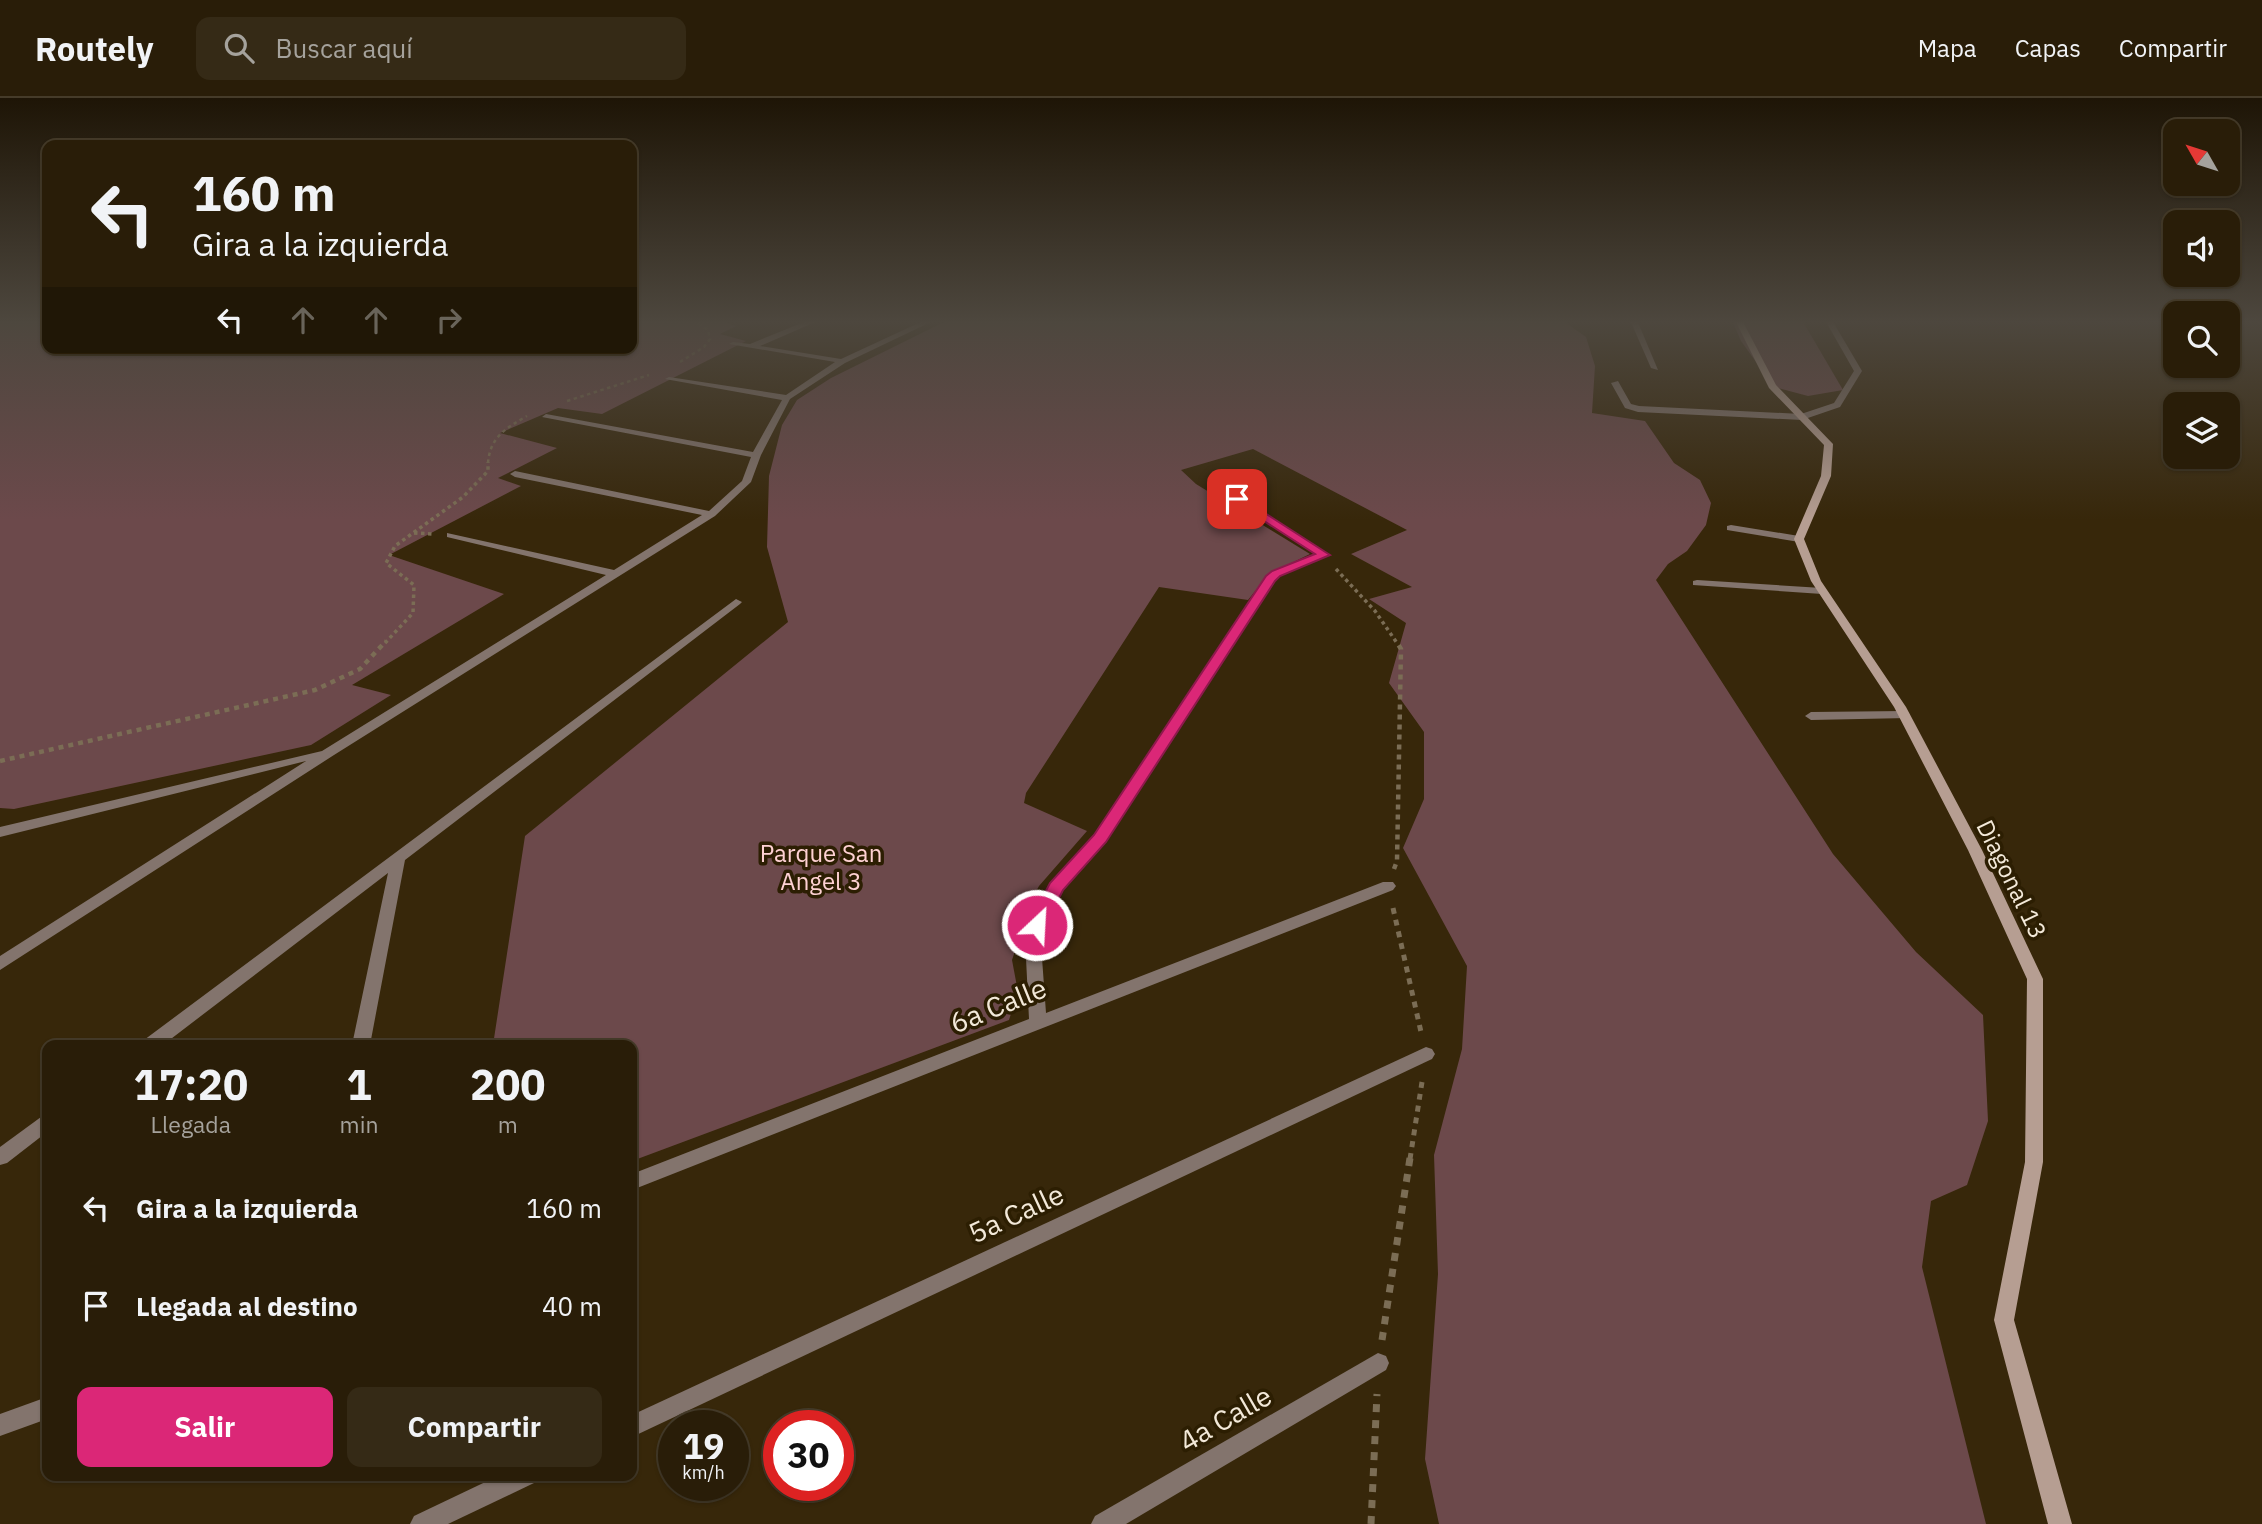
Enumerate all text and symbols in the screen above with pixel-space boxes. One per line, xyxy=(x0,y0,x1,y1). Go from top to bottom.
search box xyxy=(196,17,686,80)
text: Routely xyxy=(35,27,154,70)
icon: search xyxy=(220,29,258,67)
text: Buscar aquí xyxy=(276,31,413,65)
text: Mapa xyxy=(1918,32,1977,64)
text: Capas xyxy=(2015,32,2081,64)
text: Compartir xyxy=(2119,32,2227,64)
north arrow xyxy=(2163,119,2240,196)
map controls xyxy=(2163,119,2240,469)
text: 160 m xyxy=(192,161,336,224)
icon: left xyxy=(77,168,168,259)
button: sound xyxy=(2163,210,2240,287)
text: Gira a la izquierda xyxy=(192,223,449,265)
icon: left xyxy=(211,301,249,339)
icon: ahead xyxy=(284,301,322,339)
icon: ahead xyxy=(357,301,395,339)
icon: right xyxy=(430,301,468,339)
button: search xyxy=(2163,301,2240,378)
button: layers xyxy=(2163,392,2240,469)
pin xyxy=(1207,469,1267,529)
icon: arrive xyxy=(1218,480,1256,518)
street label: Diagonal 13 xyxy=(1969,814,2055,944)
park label: Parque San Angel 3 xyxy=(760,837,882,897)
position arrow xyxy=(1000,888,1074,962)
street label: 6a Calle xyxy=(944,969,1052,1041)
text: 17:20 xyxy=(133,1057,248,1112)
text: 1 xyxy=(346,1057,372,1112)
text: 200 xyxy=(470,1057,546,1112)
text: Llegada xyxy=(151,1109,231,1139)
text: min xyxy=(340,1109,378,1139)
text: m xyxy=(498,1109,518,1139)
street label: 5a Calle xyxy=(962,1175,1070,1251)
icon: left xyxy=(77,1189,115,1227)
text: Gira a la izquierda xyxy=(136,1191,358,1225)
text: 160 m xyxy=(526,1191,602,1225)
icon: arrive xyxy=(77,1287,115,1325)
text: Llegada al destino xyxy=(136,1289,358,1323)
text: 40 m xyxy=(542,1289,602,1323)
street label: 4a Calle xyxy=(1172,1377,1278,1459)
button: Salir xyxy=(77,1387,333,1467)
button: Compartir xyxy=(347,1387,602,1467)
speed limit sign: 30 xyxy=(763,1410,854,1501)
text: 19 xyxy=(682,1423,725,1469)
text: km/h xyxy=(682,1461,725,1484)

